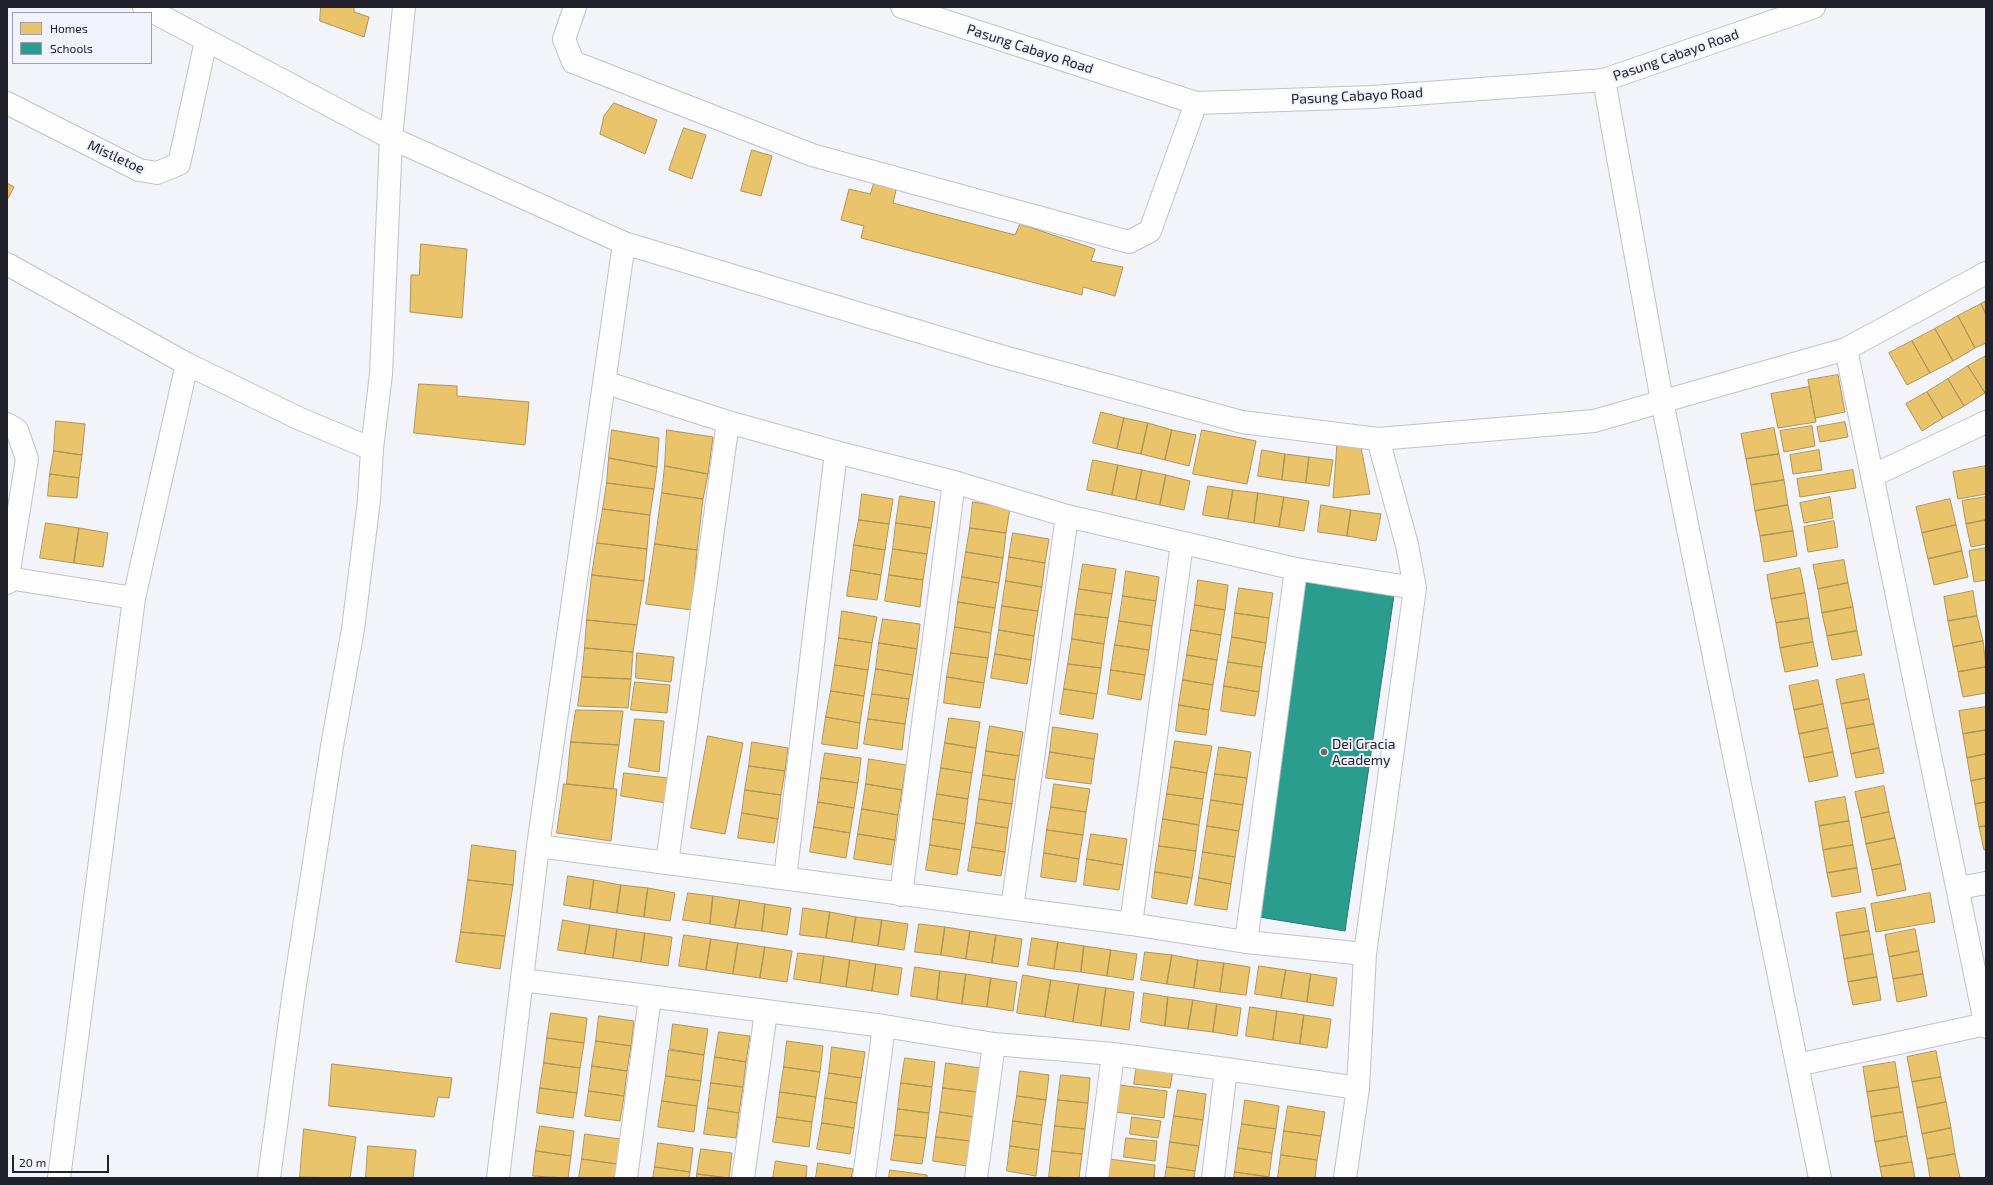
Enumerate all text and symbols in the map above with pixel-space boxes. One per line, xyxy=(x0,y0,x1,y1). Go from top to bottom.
legend xyxy=(12,12,152,64)
text: Homes xyxy=(50,21,88,35)
street label: Pasung Cabayo Road xyxy=(965,21,1095,77)
street label: Pasung Cabayo Road xyxy=(1611,26,1741,84)
text: Schools xyxy=(50,41,93,55)
street label: Pasung Cabayo Road xyxy=(1291,84,1423,108)
street label: Mistletoe xyxy=(85,137,147,177)
place label: Dei Gracia Academy xyxy=(1332,736,1396,768)
marker: Dei Gracia Academy xyxy=(1319,747,1329,757)
scale bar xyxy=(14,1147,111,1173)
text: 20 m xyxy=(19,1155,46,1169)

